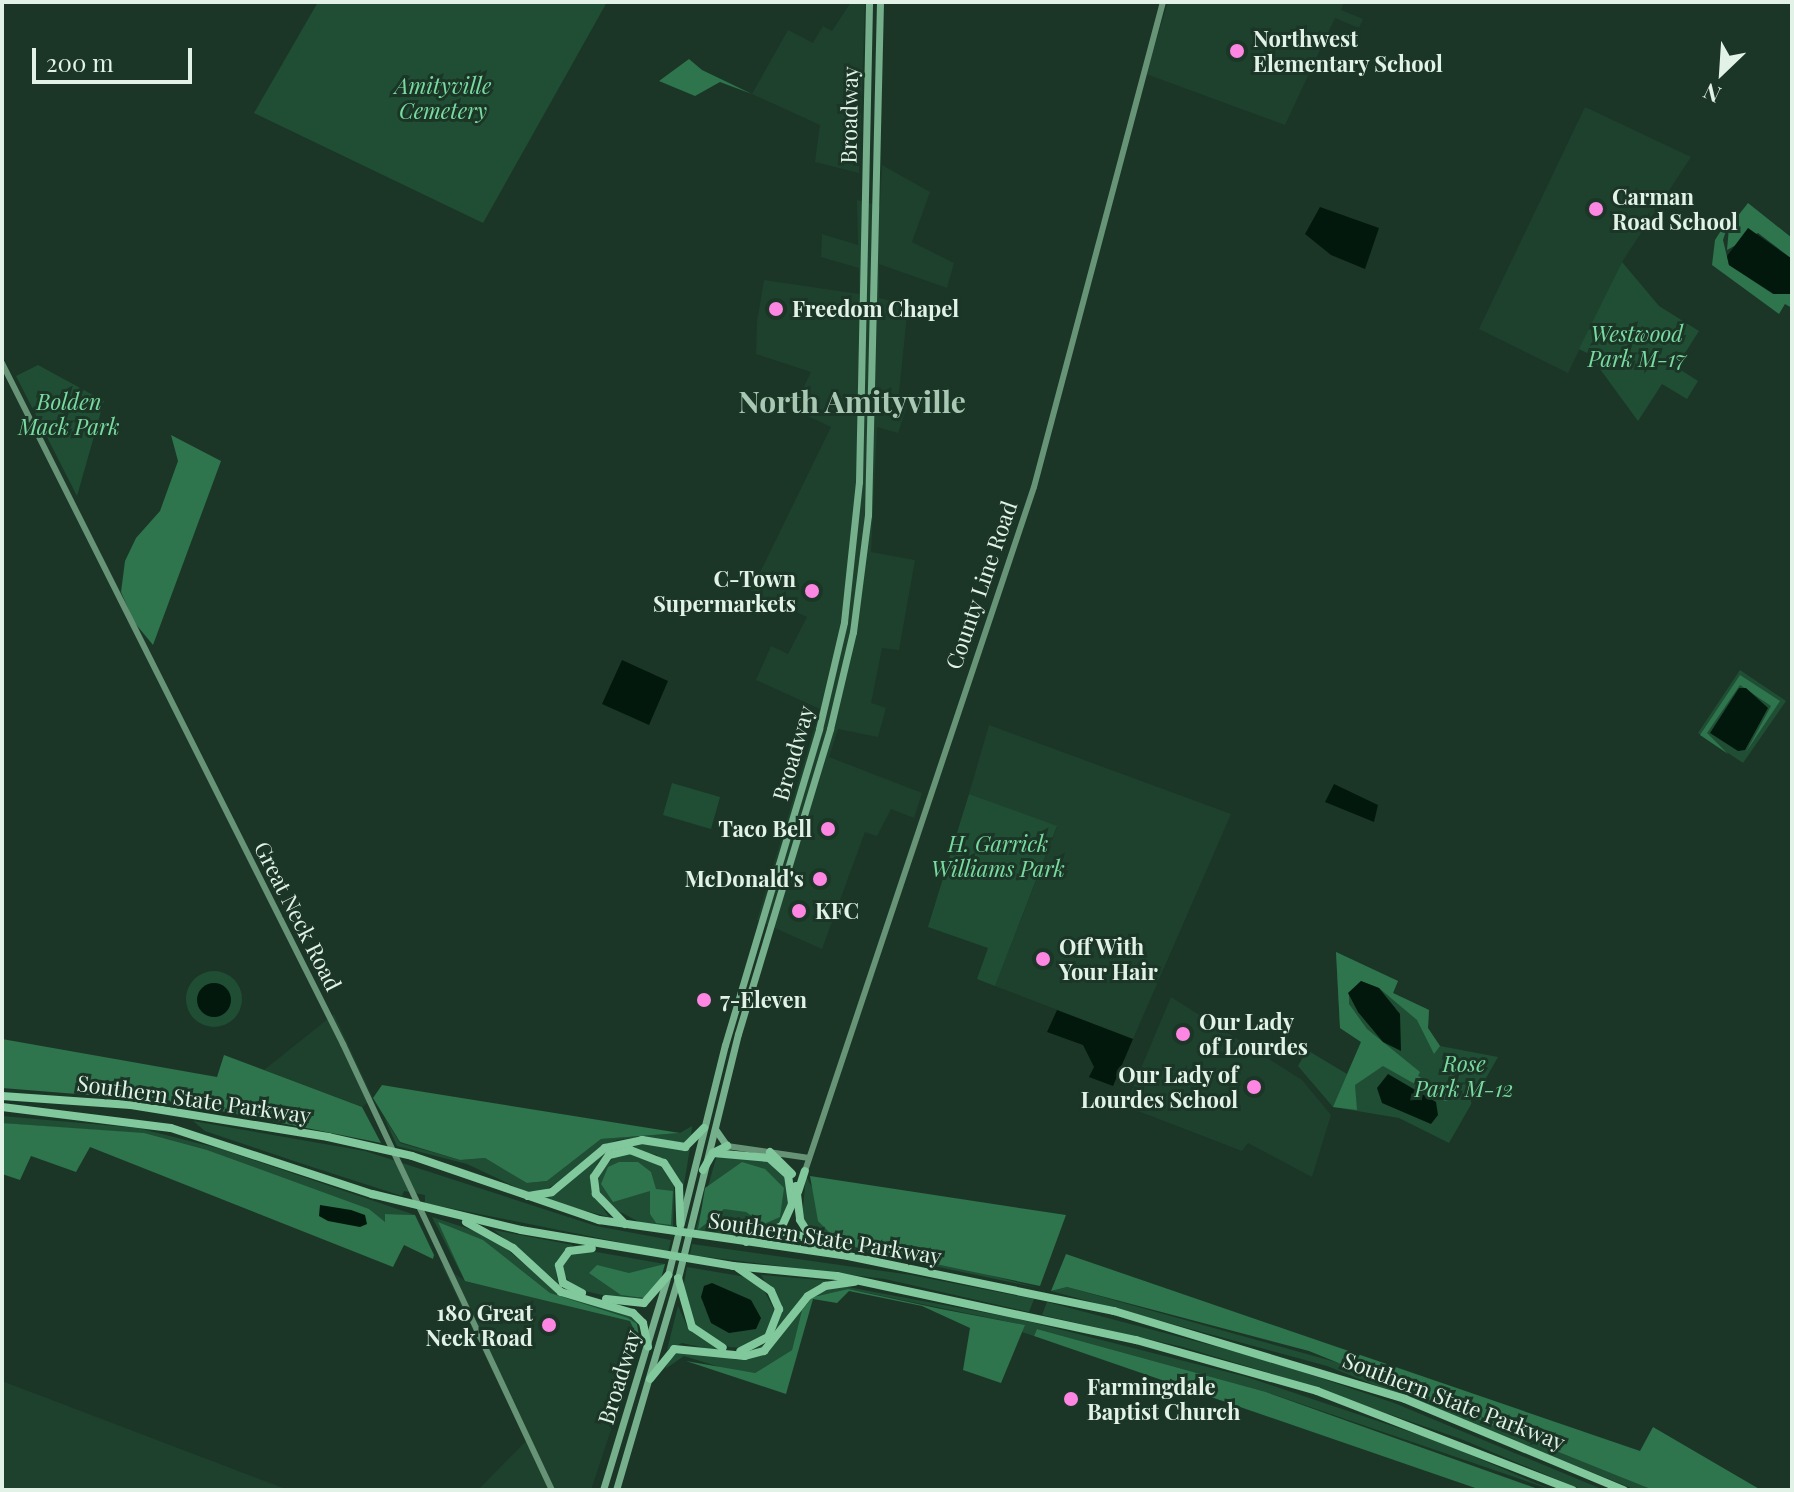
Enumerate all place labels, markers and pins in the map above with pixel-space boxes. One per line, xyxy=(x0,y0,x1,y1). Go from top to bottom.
place label: Northwest Elementary School xyxy=(1253,25,1443,76)
marker: Northwest Elementary School xyxy=(1228,42,1246,60)
place label: Carman Road School xyxy=(1612,183,1738,234)
marker: Carman Road School xyxy=(1587,200,1605,218)
place label: Freedom Chapel xyxy=(792,296,959,322)
marker: Freedom Chapel xyxy=(767,300,785,318)
place label: C‑Town Supermarkets xyxy=(653,565,796,616)
marker: C‑Town Supermarkets xyxy=(803,582,821,600)
place label: Taco Bell xyxy=(718,816,812,842)
marker: Taco Bell xyxy=(819,820,837,838)
place label: McDonald's xyxy=(685,866,804,892)
marker: McDonald's xyxy=(811,870,829,888)
place label: KFC xyxy=(815,898,859,924)
marker: KFC xyxy=(790,902,808,920)
place label: Off With Your Hair xyxy=(1059,933,1158,984)
marker: Off With Your Hair xyxy=(1034,950,1052,968)
place label: 7-Eleven xyxy=(720,987,807,1013)
marker: 7-Eleven xyxy=(695,991,713,1009)
place label: Our Lady of Lourdes xyxy=(1199,1008,1308,1060)
marker: Our Lady of Lourdes xyxy=(1174,1025,1192,1043)
place label: Our Lady of Lourdes School xyxy=(1081,1061,1238,1112)
marker: Our Lady of Lourdes School xyxy=(1245,1078,1263,1096)
place label: 180 Great Neck Road xyxy=(425,1299,533,1350)
marker: 180 Great Neck Road xyxy=(540,1316,558,1334)
place label: Farmingdale Baptist Church xyxy=(1087,1373,1241,1424)
marker: Farmingdale Baptist Church xyxy=(1062,1390,1080,1408)

